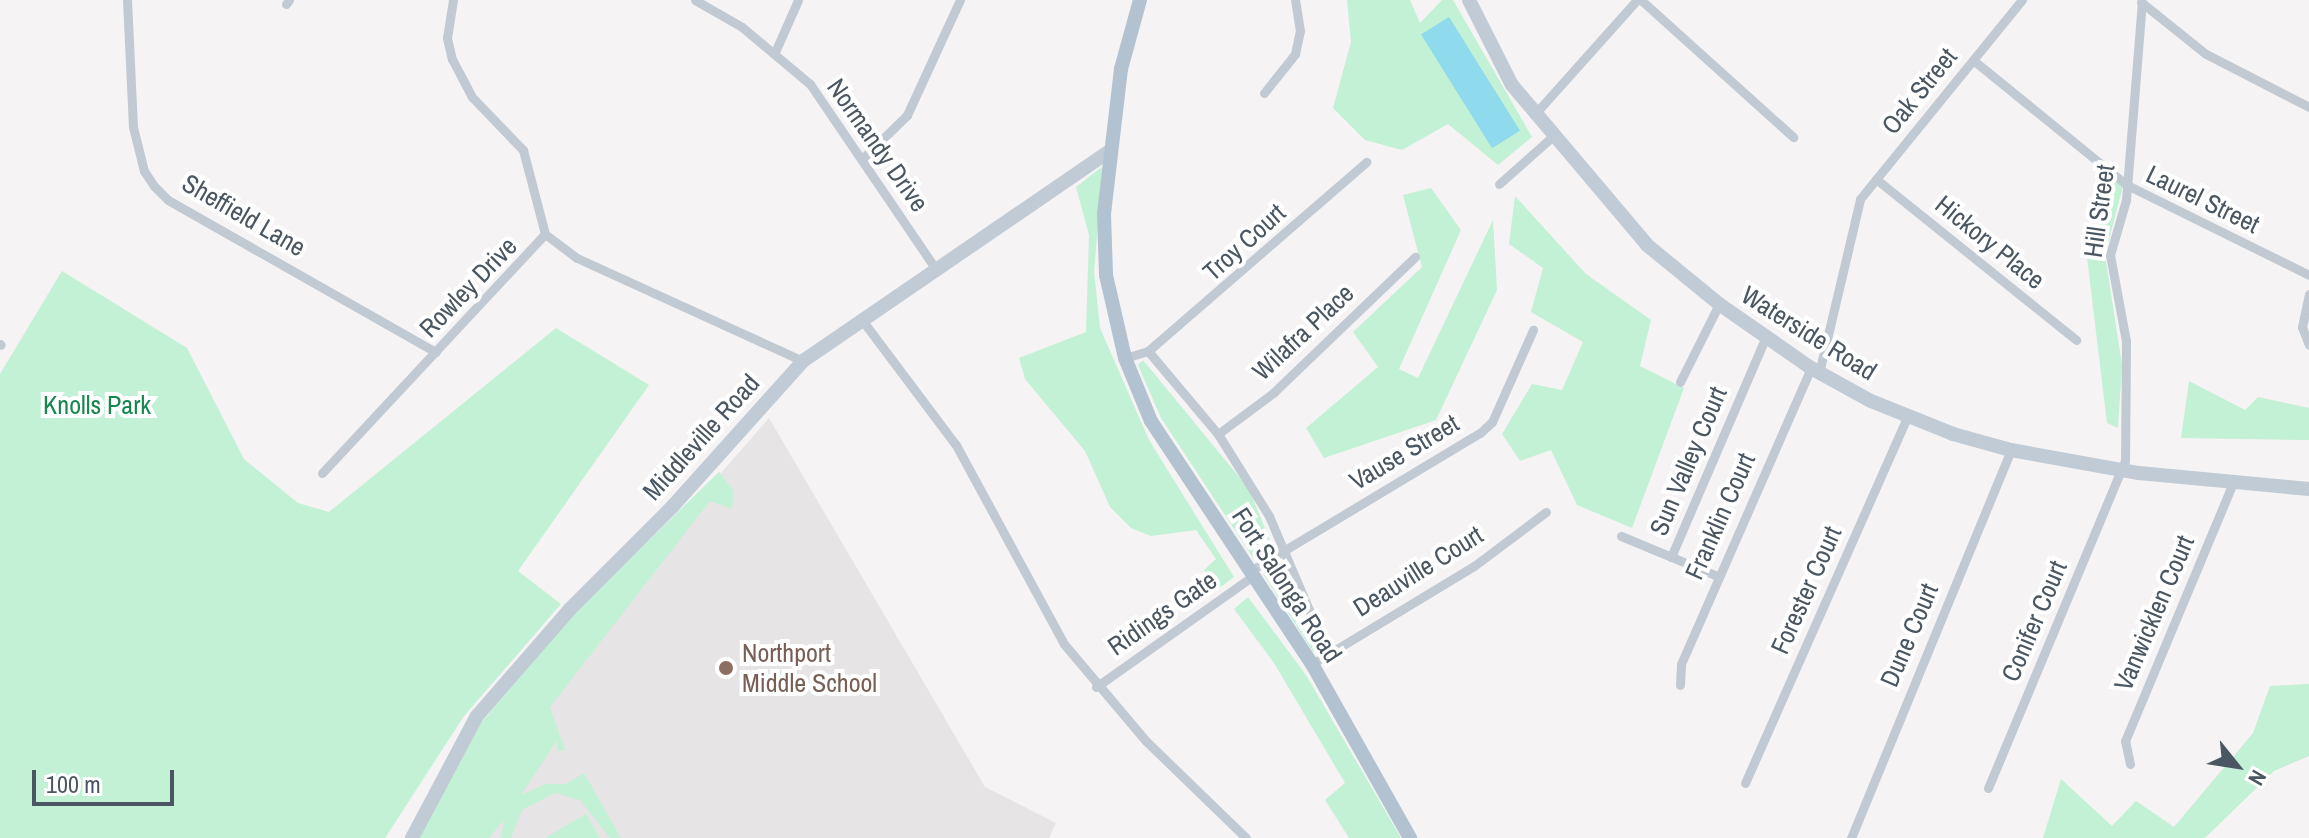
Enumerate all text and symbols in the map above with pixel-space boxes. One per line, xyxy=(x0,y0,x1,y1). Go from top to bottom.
street label: Oak Street xyxy=(1875,42,1963,140)
street label: Normandy Drive xyxy=(821,72,935,218)
street label: Laurel Street xyxy=(2141,158,2265,240)
street label: Hill Street xyxy=(2077,162,2121,260)
street label: Sheffield Lane xyxy=(177,167,311,263)
street label: Hickory Place xyxy=(1929,188,2051,296)
street label: Troy Court xyxy=(1196,197,1292,287)
street label: Rowley Drive xyxy=(413,231,523,343)
street label: Wilafra Place xyxy=(1246,277,1360,387)
street label: Waterside Road xyxy=(1736,279,1882,387)
street label: Middleville Road xyxy=(636,368,766,506)
street label: Sun Valley Court xyxy=(1643,382,1733,540)
park label: Knolls Park xyxy=(43,389,151,421)
street label: Vause Street xyxy=(1344,407,1464,497)
street label: Franklin Court xyxy=(1678,448,1762,584)
street label: Fort Salonga Road xyxy=(1225,502,1349,668)
street label: Deauville Court xyxy=(1347,519,1489,623)
street label: Forester Court xyxy=(1764,521,1848,659)
street label: Vanwicklen Court xyxy=(2107,531,2201,695)
street label: Conifer Court xyxy=(1995,556,2073,686)
street label: Ridings Gate xyxy=(1102,564,1222,662)
street label: Dune Court xyxy=(1873,579,1945,691)
place label: Northport Middle School xyxy=(742,637,877,698)
marker: Northport Middle School xyxy=(717,659,735,677)
north arrow xyxy=(2197,726,2277,806)
scale bar xyxy=(36,754,178,804)
text: N xyxy=(2242,765,2274,791)
text: 100 m xyxy=(46,768,101,800)

